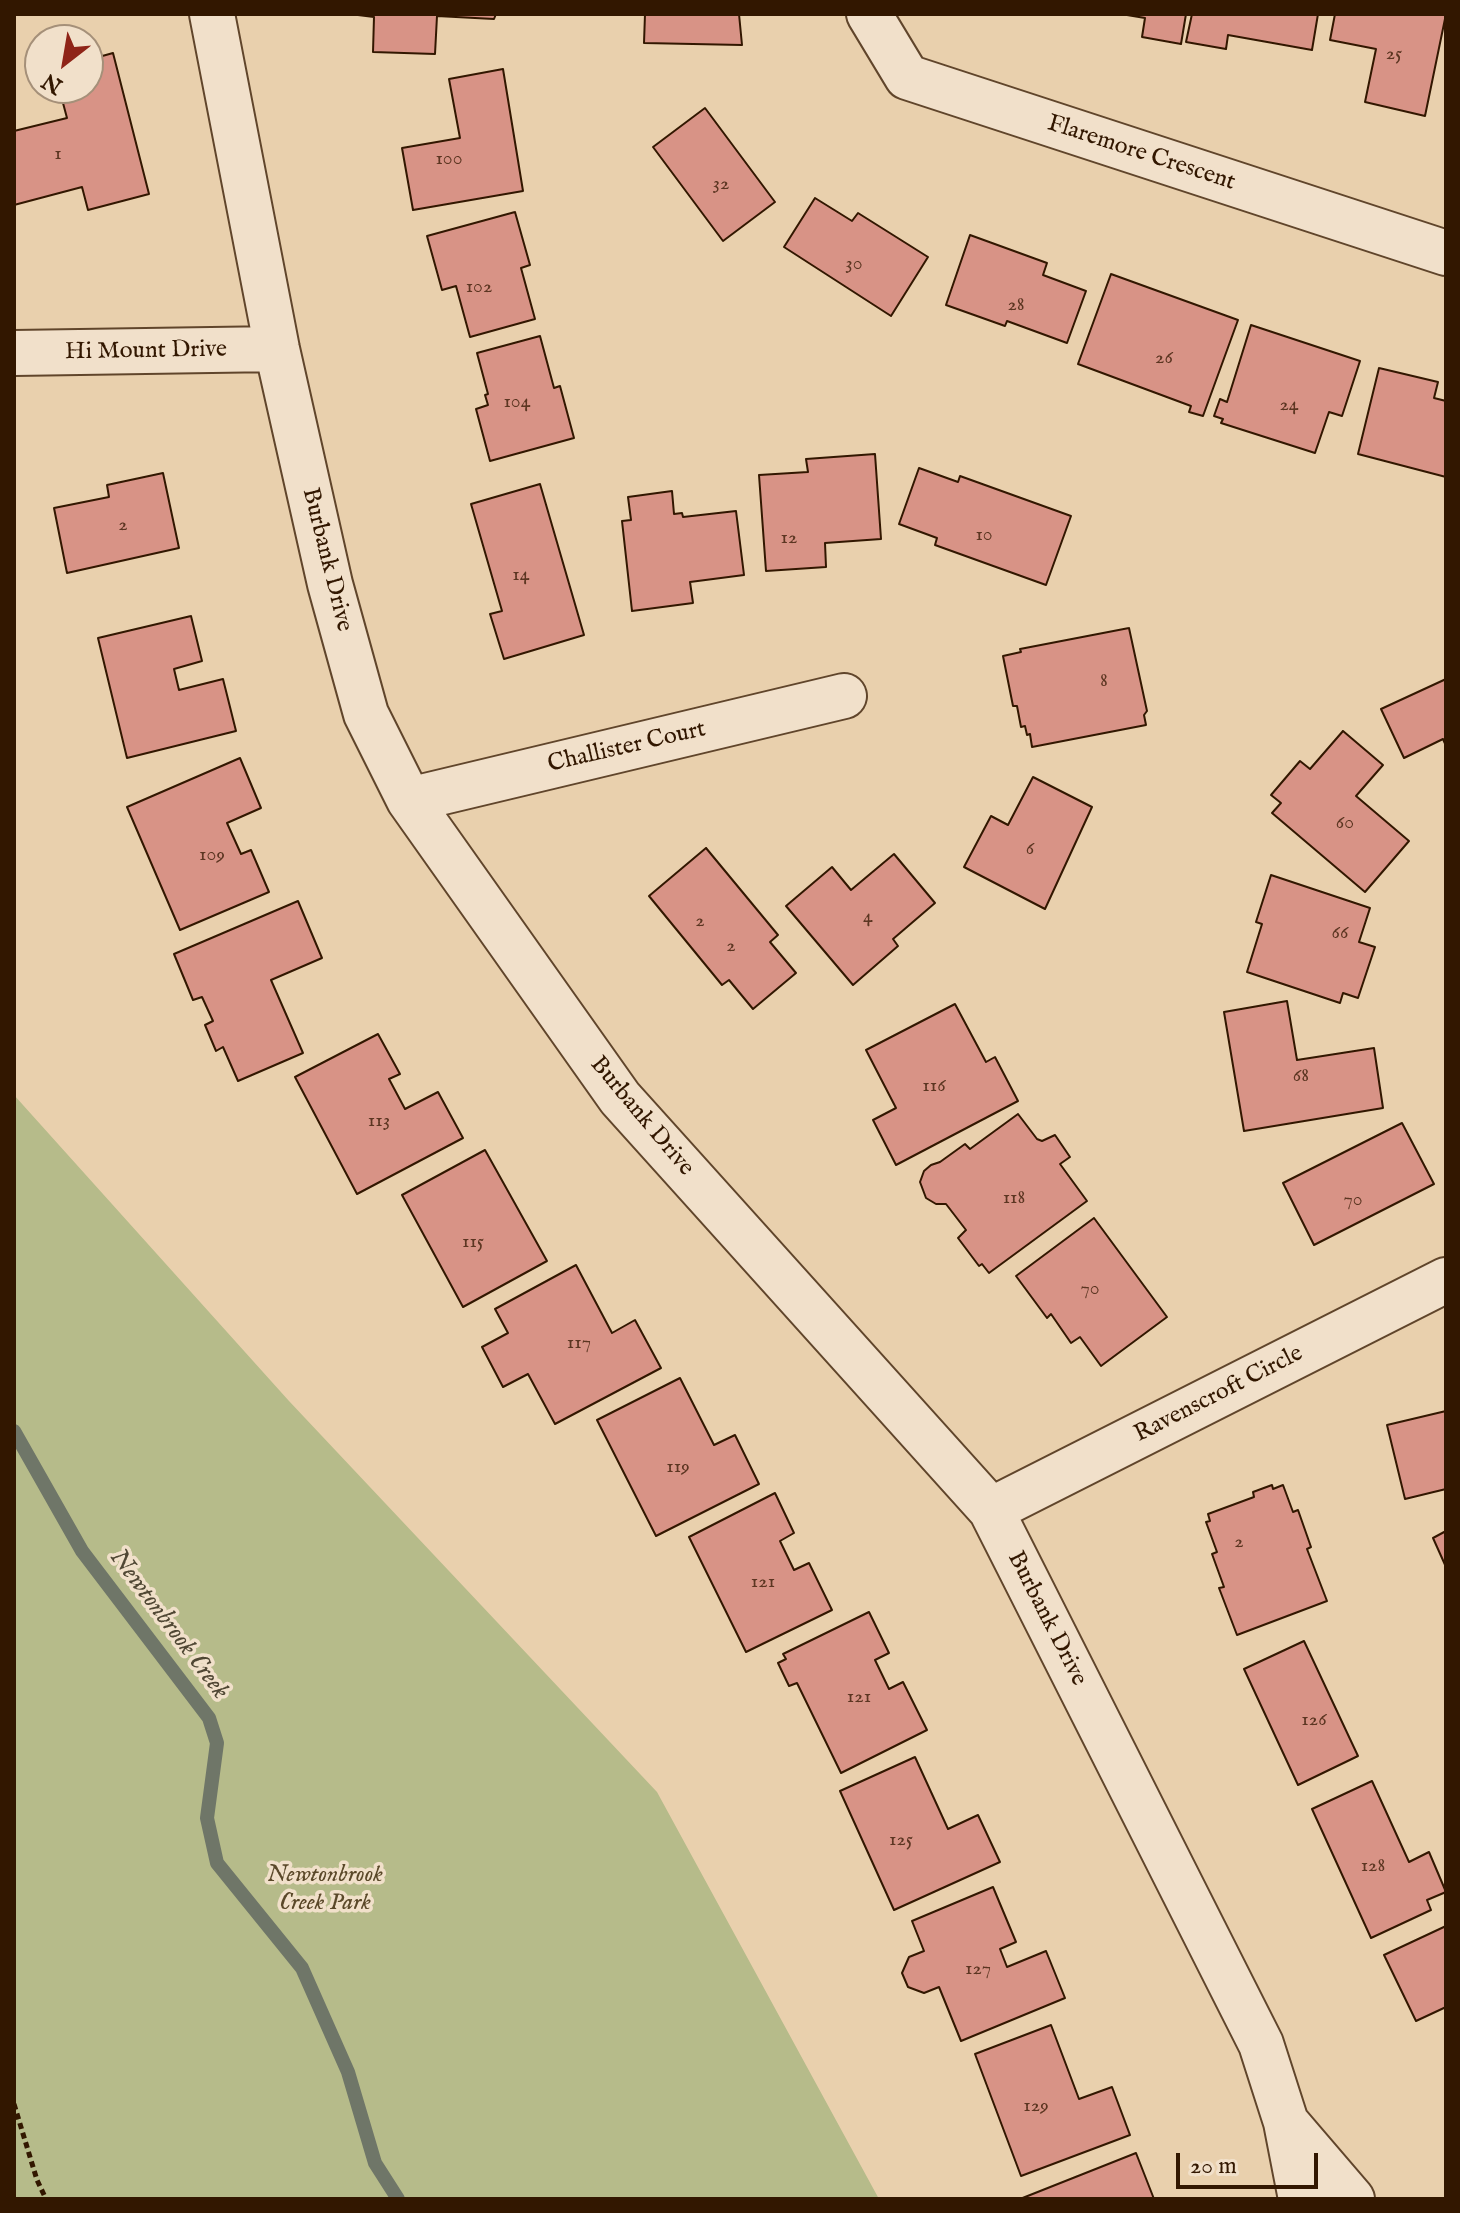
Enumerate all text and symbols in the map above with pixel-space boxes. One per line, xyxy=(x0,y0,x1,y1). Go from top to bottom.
north arrow xyxy=(24,24,104,104)
house number: 25 xyxy=(1386,43,1402,67)
text: N xyxy=(37,66,68,100)
street label: Flaremore Crescent xyxy=(1043,110,1239,198)
house number: 1 xyxy=(54,143,62,167)
house number: 100 xyxy=(435,148,463,172)
house number: 32 xyxy=(713,173,729,197)
house number: 30 xyxy=(845,253,863,277)
house number: 102 xyxy=(466,276,492,300)
house number: 28 xyxy=(1007,294,1025,318)
street label: Hi Mount Drive xyxy=(65,336,227,368)
house number: 26 xyxy=(1155,347,1173,371)
house number: 104 xyxy=(504,391,530,415)
house number: 24 xyxy=(1279,394,1299,418)
street label: Burbank Drive xyxy=(294,485,358,635)
house number: 2 xyxy=(118,514,128,538)
house number: 10 xyxy=(975,524,993,548)
house number: 12 xyxy=(781,527,797,551)
house number: 14 xyxy=(512,564,530,588)
house number: 8 xyxy=(1100,670,1108,694)
street label: Challister Court xyxy=(545,716,709,780)
house number: 60 xyxy=(1336,812,1354,836)
house number: 6 xyxy=(1026,838,1034,862)
house number: 109 xyxy=(199,844,225,868)
house number: 4 xyxy=(863,906,873,930)
house number: 2 xyxy=(695,910,705,934)
house number: 66 xyxy=(1332,922,1348,946)
house number: 2 xyxy=(726,935,736,959)
street label: Burbank Drive xyxy=(583,1051,699,1183)
house number: 68 xyxy=(1293,1065,1309,1089)
house number: 116 xyxy=(922,1075,946,1099)
house number: 113 xyxy=(368,1110,390,1134)
house number: 118 xyxy=(1003,1187,1025,1211)
house number: 70 xyxy=(1343,1189,1363,1213)
house number: 115 xyxy=(462,1231,484,1255)
house number: 70 xyxy=(1080,1278,1100,1302)
house number: 117 xyxy=(567,1332,591,1356)
street label: Ravenscroft Circle xyxy=(1130,1340,1308,1450)
house number: 119 xyxy=(666,1456,690,1480)
house number: 2 xyxy=(1234,1531,1244,1555)
water label: Newtonbrook Creek xyxy=(101,1544,235,1706)
street label: Burbank Drive xyxy=(1000,1547,1092,1691)
house number: 121 xyxy=(751,1571,775,1595)
house number: 121 xyxy=(847,1686,871,1710)
house number: 126 xyxy=(1301,1709,1327,1733)
house number: 125 xyxy=(889,1829,913,1853)
house number: 128 xyxy=(1361,1855,1385,1879)
park label: Newtonbrook Creek Park xyxy=(267,1862,383,1918)
house number: 127 xyxy=(965,1958,991,1982)
house number: 129 xyxy=(1023,2095,1049,2119)
scale bar xyxy=(1180,2137,1322,2187)
text: 20 m xyxy=(1190,2151,1237,2182)

